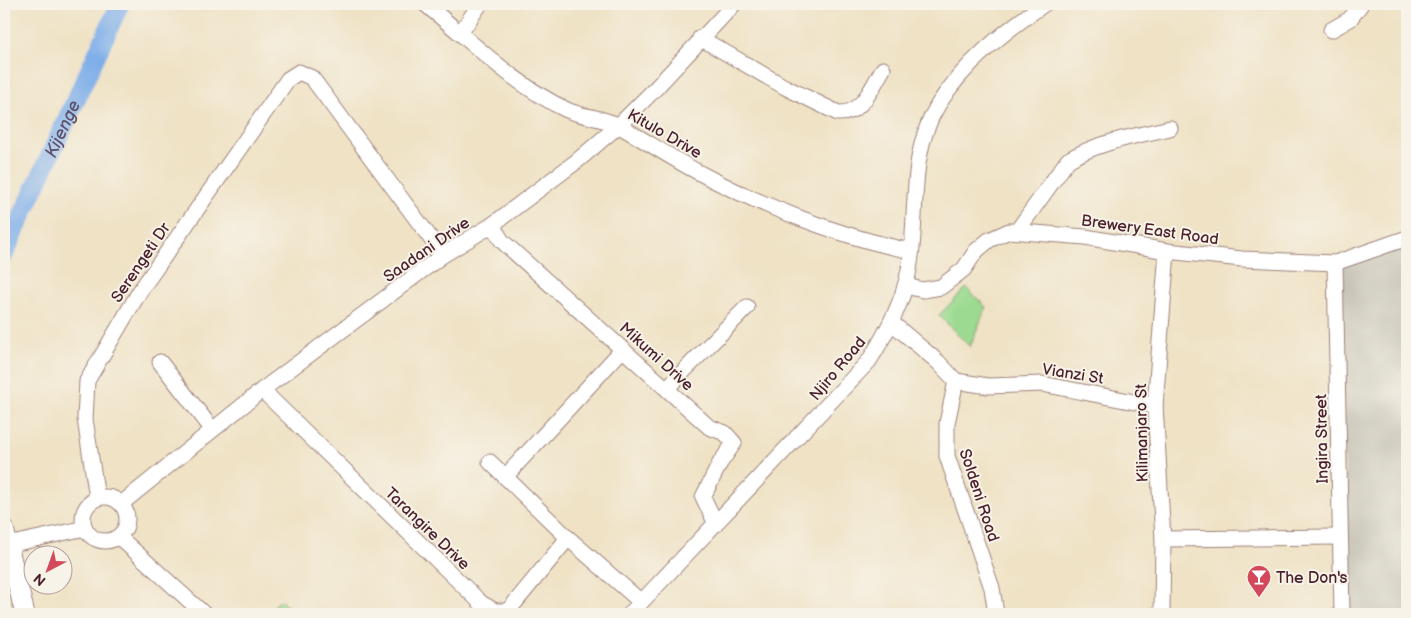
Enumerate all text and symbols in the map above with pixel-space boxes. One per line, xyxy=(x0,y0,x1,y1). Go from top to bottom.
water label: Kijenge xyxy=(40,97,85,161)
street label: Kitulo Drive xyxy=(624,105,705,163)
street label: Brewery East Road xyxy=(1080,211,1220,250)
street label: Saadani Drive xyxy=(380,213,474,287)
street label: Serengeti Dr xyxy=(108,219,175,306)
street label: Mikumi Drive xyxy=(615,319,697,396)
street label: Njiro Road xyxy=(806,333,870,405)
street label: Vianzi St xyxy=(1041,360,1105,389)
street label: Kilimanjaro St xyxy=(1132,383,1153,482)
street label: Ingira Street xyxy=(1312,394,1333,484)
street label: Soldeni Road xyxy=(955,447,1003,544)
street label: Tarangire Drive xyxy=(381,484,474,575)
north arrow xyxy=(22,546,72,596)
bar icon: The Don's xyxy=(1246,564,1272,598)
place label: The Don's xyxy=(1276,569,1348,588)
text: N xyxy=(30,570,49,589)

